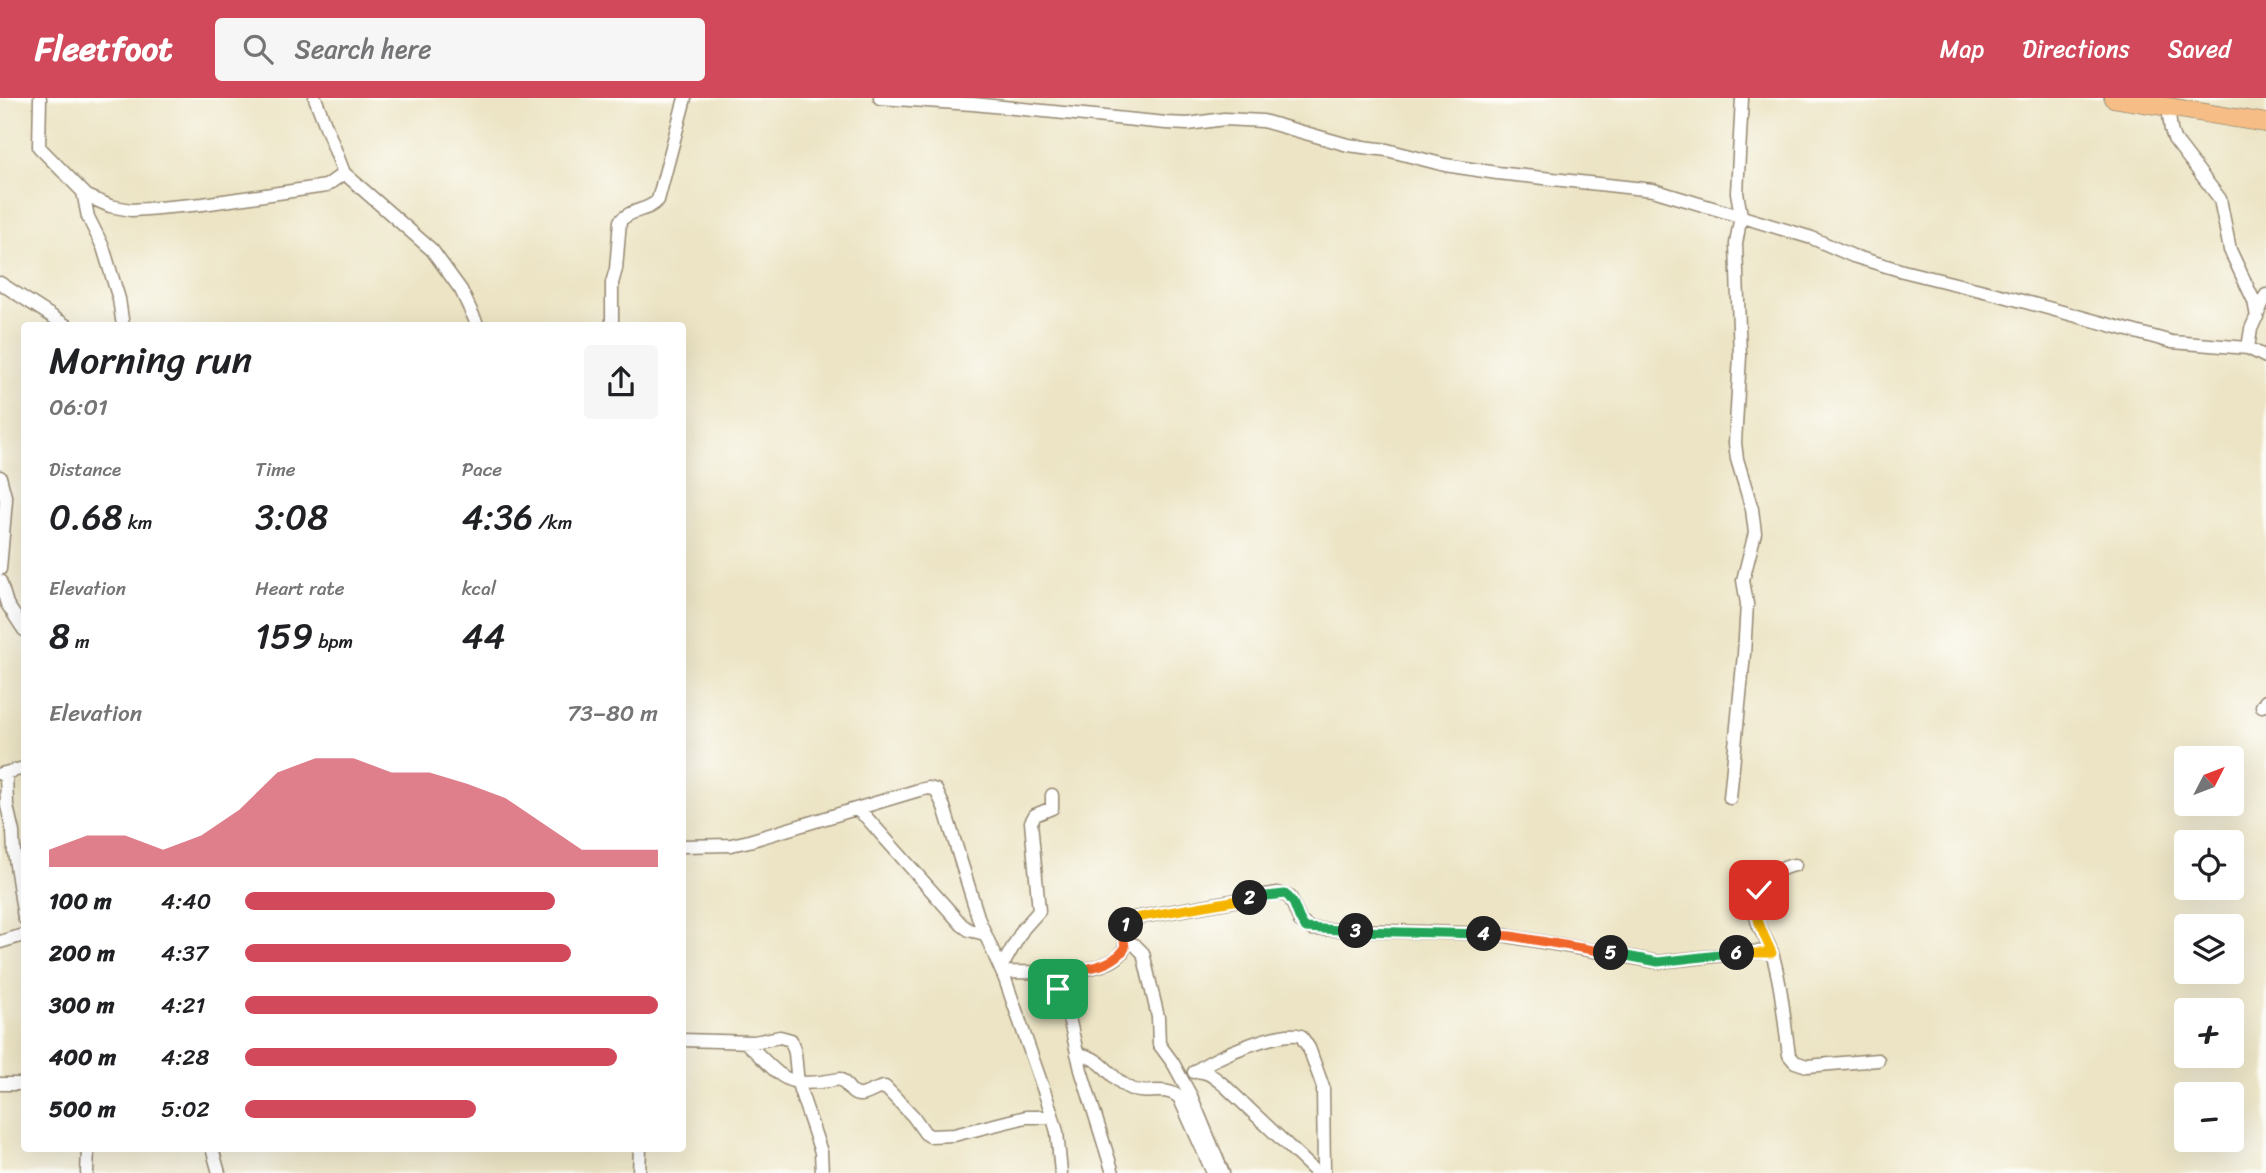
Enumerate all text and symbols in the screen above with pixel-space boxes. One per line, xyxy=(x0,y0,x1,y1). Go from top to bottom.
search box xyxy=(215,18,705,81)
text: Fleetfoot xyxy=(35,20,173,78)
text: Search here xyxy=(295,26,432,72)
text: Map xyxy=(1940,28,1984,70)
text: Directions xyxy=(2022,28,2130,70)
text: Saved xyxy=(2168,28,2231,70)
icon: search xyxy=(239,30,277,68)
text: Morning run xyxy=(49,327,252,394)
button: share xyxy=(584,345,658,419)
text: 06:01 xyxy=(49,387,108,428)
text: Distance xyxy=(49,453,121,486)
text: Time xyxy=(255,453,296,486)
text: Pace xyxy=(462,453,502,486)
text: 0.68 xyxy=(49,486,123,548)
text: 3:08 xyxy=(255,486,328,548)
text: 4:36 xyxy=(462,486,533,548)
text: km xyxy=(123,506,152,539)
text: /km xyxy=(533,506,572,539)
text: Elevation xyxy=(49,572,126,605)
text: Heart rate xyxy=(255,572,345,605)
text: kcal xyxy=(462,572,496,605)
text: 8 xyxy=(49,605,70,667)
text: 159 xyxy=(255,605,313,667)
text: 44 xyxy=(462,605,505,667)
text: m xyxy=(70,625,90,658)
text: bpm xyxy=(313,625,353,658)
text: Elevation xyxy=(49,693,142,734)
text: 73–80 m xyxy=(567,693,658,734)
north arrow xyxy=(2174,746,2244,816)
map controls xyxy=(2174,746,2244,1152)
button: locate xyxy=(2174,830,2244,900)
pin xyxy=(1729,860,1789,920)
icon: check xyxy=(1740,871,1778,909)
pin: 2 xyxy=(1232,880,1268,916)
text: 100 m xyxy=(49,881,112,922)
text: 4:40 xyxy=(161,881,211,922)
text: 2 xyxy=(1244,881,1255,914)
pin: 1 xyxy=(1108,908,1144,942)
text: 1 xyxy=(1121,908,1130,941)
pin: 3 xyxy=(1338,914,1374,948)
text: 3 xyxy=(1350,914,1361,947)
button: layers xyxy=(2174,914,2244,984)
pin: 4 xyxy=(1466,916,1502,952)
text: 4 xyxy=(1478,917,1489,950)
text: 200 m xyxy=(49,933,115,974)
text: 4:37 xyxy=(161,933,208,974)
pin: 5 xyxy=(1594,936,1628,970)
text: 5 xyxy=(1605,936,1616,969)
pin: 6 xyxy=(1720,936,1754,970)
text: 6 xyxy=(1731,936,1742,969)
pin xyxy=(1028,959,1088,1019)
icon: arrive xyxy=(1039,970,1077,1008)
text: 300 m xyxy=(49,985,114,1026)
text: 4:21 xyxy=(161,985,205,1026)
button: + xyxy=(2174,998,2244,1068)
text: 400 m xyxy=(49,1037,116,1078)
text: 4:28 xyxy=(161,1037,209,1078)
button: − xyxy=(2174,1082,2244,1152)
text: 500 m xyxy=(49,1089,116,1130)
text: 5:02 xyxy=(161,1089,210,1130)

